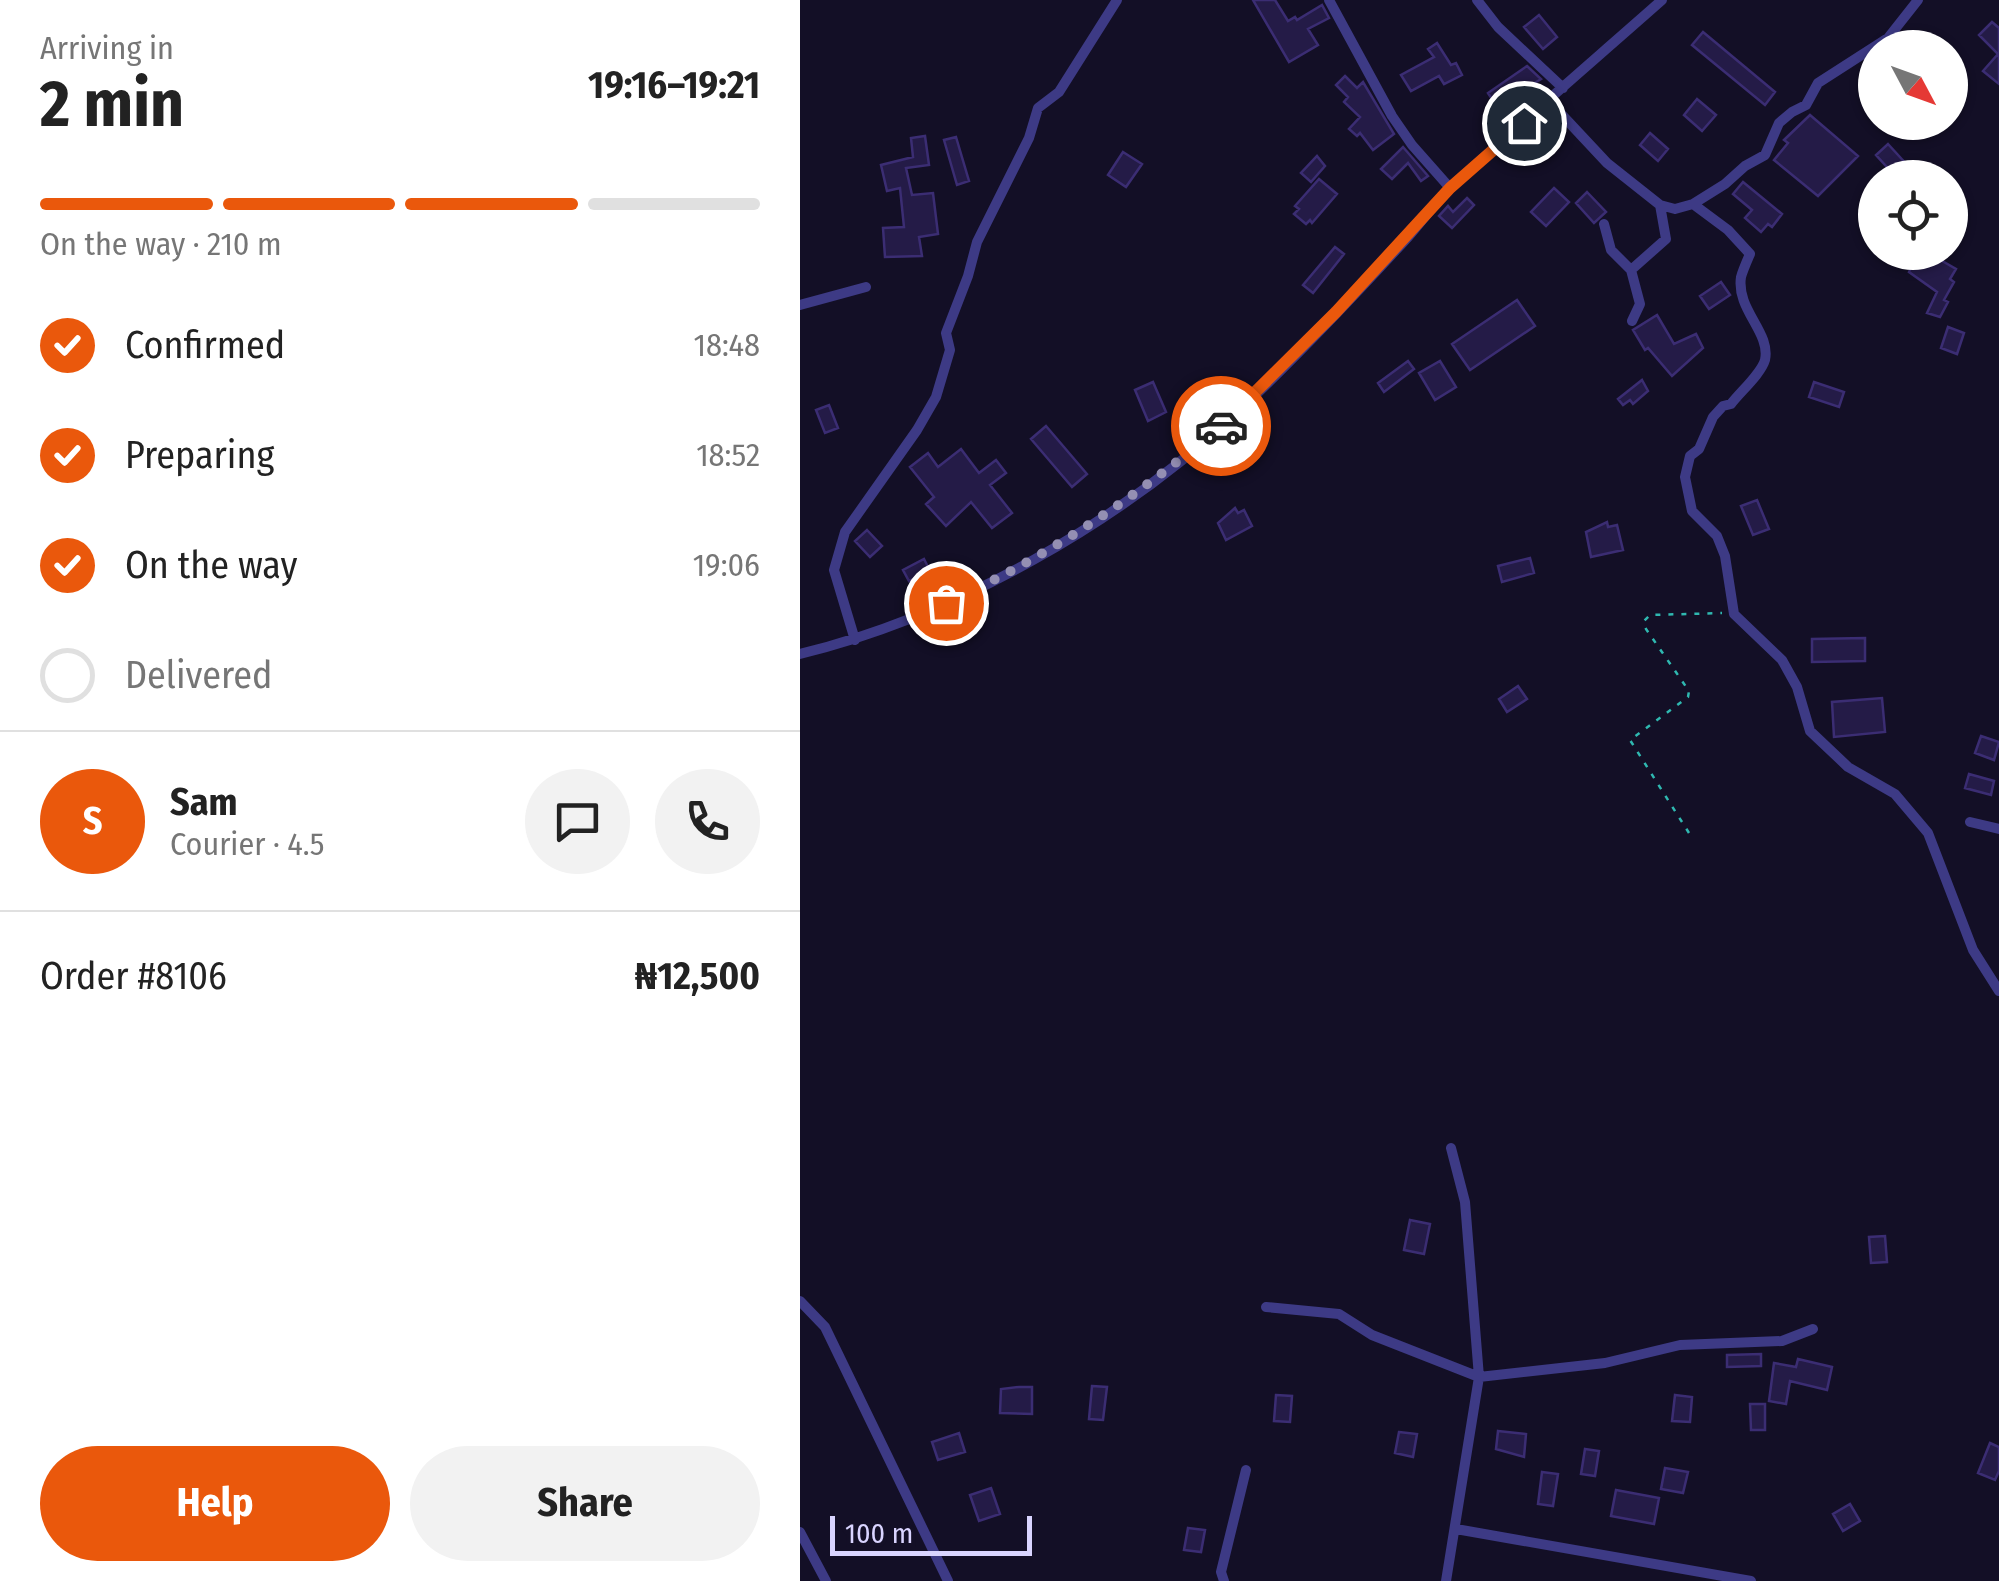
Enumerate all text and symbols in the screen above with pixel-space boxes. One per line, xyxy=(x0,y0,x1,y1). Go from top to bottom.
text: Arriving in xyxy=(40,29,174,67)
north arrow xyxy=(1858,30,1968,140)
map controls xyxy=(1858,30,1968,270)
text: 19:16–19:21 xyxy=(588,62,760,108)
text: 2 min xyxy=(40,65,184,143)
pin xyxy=(1482,81,1567,166)
icon: home xyxy=(1497,96,1552,151)
button: locate xyxy=(1858,160,1968,270)
text: On the way · 210 m xyxy=(40,225,282,263)
icon: check xyxy=(40,318,95,373)
text: Confirmed xyxy=(125,322,285,368)
text: 18:48 xyxy=(693,326,760,364)
courier xyxy=(1171,376,1271,476)
icon: car xyxy=(1194,399,1249,454)
icon: check xyxy=(40,428,95,483)
text: Preparing xyxy=(125,432,274,478)
text: 18:52 xyxy=(696,436,760,474)
icon: check xyxy=(40,538,95,593)
text: On the way xyxy=(125,542,297,588)
text: 19:06 xyxy=(693,546,760,584)
pin xyxy=(904,561,989,646)
icon: bag xyxy=(919,576,974,631)
text: Delivered xyxy=(125,652,272,698)
button: chat xyxy=(525,769,630,874)
button: phone xyxy=(655,769,760,874)
text: Sam xyxy=(170,779,238,825)
text: S xyxy=(83,798,102,844)
text: Courier · 4.5 xyxy=(170,825,325,863)
text: Order #8106 xyxy=(40,953,227,999)
text: ₦12,500 xyxy=(635,953,760,999)
button: Help xyxy=(40,1446,390,1561)
button: Share xyxy=(410,1446,760,1561)
scale bar xyxy=(830,1511,1032,1556)
text: 100 m xyxy=(845,1517,913,1550)

